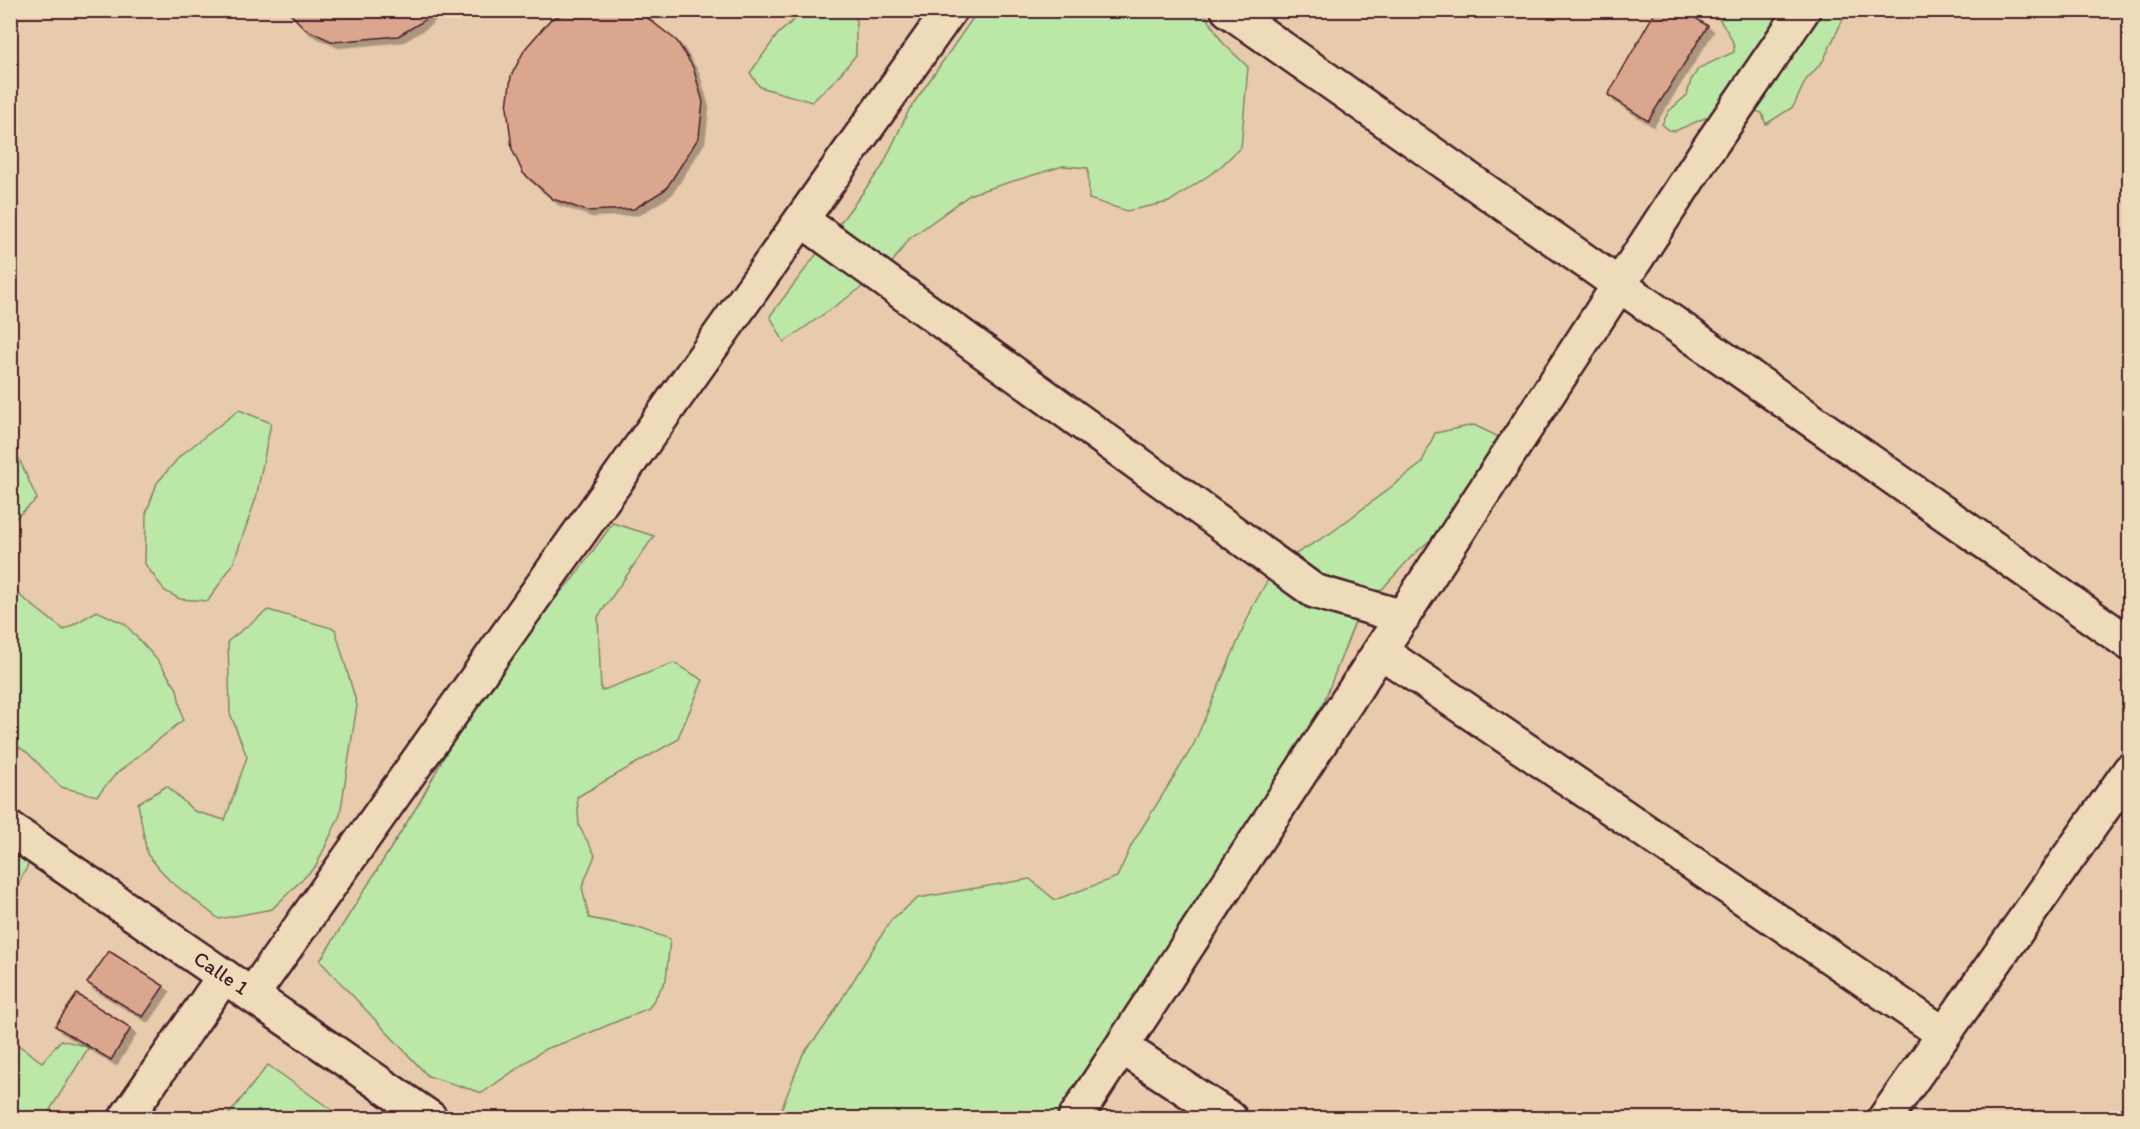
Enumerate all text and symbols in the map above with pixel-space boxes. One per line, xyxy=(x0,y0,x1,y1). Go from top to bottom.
street label: Calle 1 xyxy=(189,945,254,1000)

